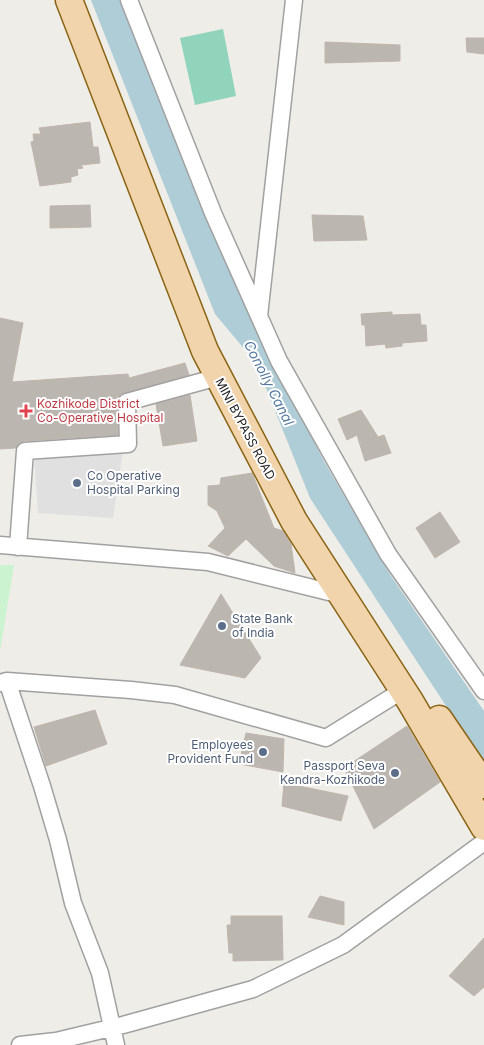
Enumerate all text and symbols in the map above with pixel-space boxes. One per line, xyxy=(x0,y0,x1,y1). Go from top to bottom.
water label: Conolly Canal xyxy=(241,337,298,429)
street label: MINI BYPASS ROAD xyxy=(212,375,279,482)
place label: Kozhikode District Co-Operative Hospital xyxy=(37,396,163,425)
marker: Kozhikode District Co-Operative Hospital xyxy=(19,404,33,418)
place label: Co Operative Hospital Parking xyxy=(87,468,180,497)
marker: Co Operative Hospital Parking xyxy=(71,477,83,489)
place label: State Bank of India xyxy=(232,611,293,640)
marker: State Bank of India xyxy=(216,620,228,632)
place label: Employees Provident Fund xyxy=(167,737,253,766)
marker: Employees Provident Fund xyxy=(257,746,269,758)
place label: Passport Seva Kendra-Kozhikode xyxy=(280,758,385,787)
marker: Passport Seva Kendra-Kozhikode xyxy=(389,767,401,779)

